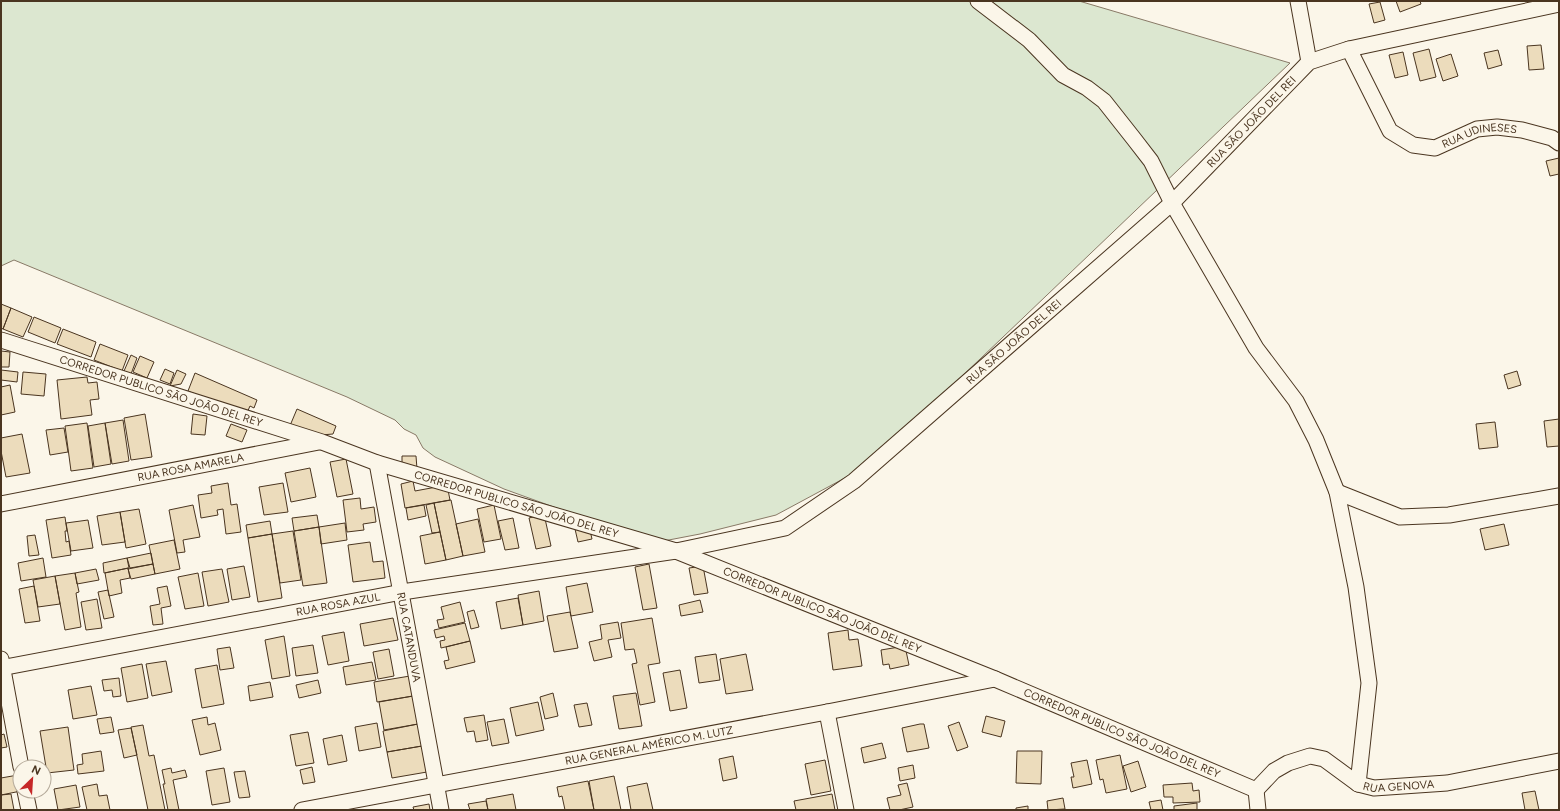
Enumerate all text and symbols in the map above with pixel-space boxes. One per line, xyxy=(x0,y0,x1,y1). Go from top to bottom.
street label: RUA SÃO JOÃO DEL REI xyxy=(1204,73,1298,170)
street label: RUA UDINESES xyxy=(1440,121,1518,151)
street label: RUA SÃO JOÃO DEL REI xyxy=(963,296,1064,387)
street label: CORREDOR PUBLICO SÃO JOÃO DEL REY xyxy=(58,353,265,429)
street label: RUA ROSA AMARELA xyxy=(136,450,245,484)
street label: CORREDOR PUBLICO SÃO JOÃO DEL REY xyxy=(413,468,620,540)
street label: CORREDOR PUBLICO SÃO JOÃO DEL REY xyxy=(721,564,924,655)
street label: RUA ROSA AZUL xyxy=(295,590,381,618)
street label: RUA CATANDUVA xyxy=(394,591,424,684)
street label: CORREDOR PUBLICO SÃO JOÃO DEL REY xyxy=(1022,685,1222,781)
street label: RUA GENERAL AMÉRICO M. LUTZ xyxy=(564,723,734,767)
north arrow xyxy=(12,759,52,799)
text: N xyxy=(29,763,43,778)
street label: RUA GENOVA xyxy=(1362,777,1435,795)

